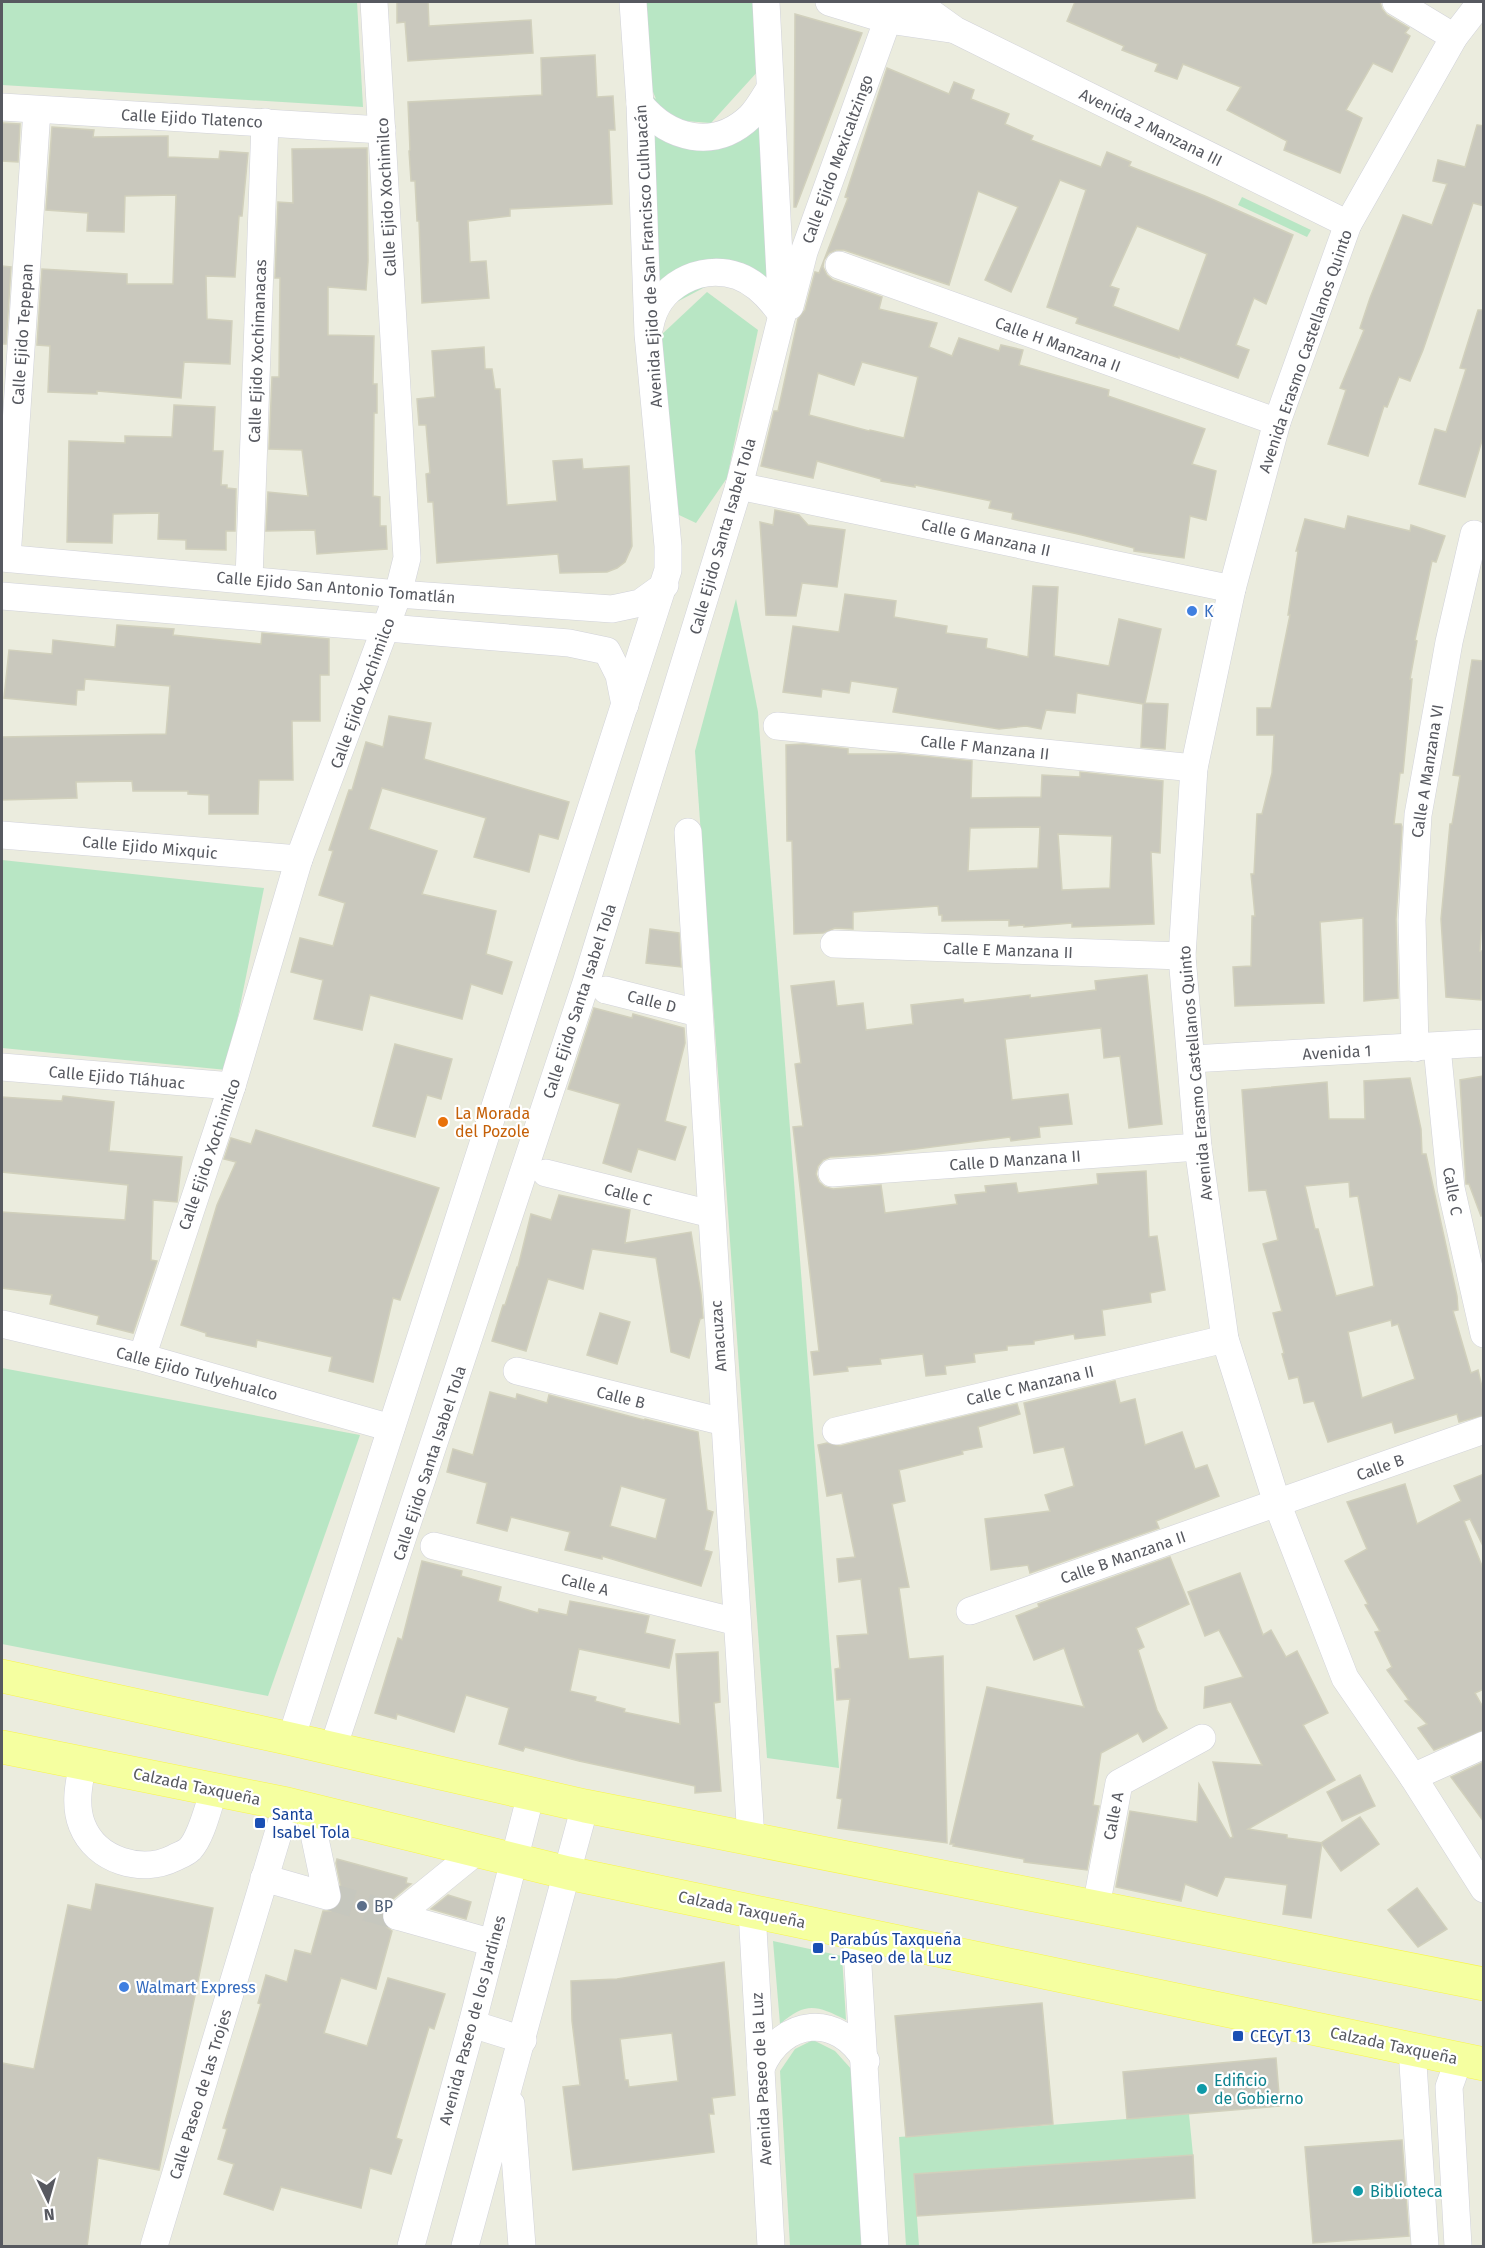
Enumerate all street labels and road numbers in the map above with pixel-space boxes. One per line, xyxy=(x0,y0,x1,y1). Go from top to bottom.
street label: Calle Ejido Mexicaltzingo xyxy=(798,72,877,246)
street label: Avenida 2 Manzana III xyxy=(1076,85,1225,170)
street label: Avenida Ejido de San Francisco Culhuacán xyxy=(631,104,666,408)
street label: Calle Ejido Tlatenco xyxy=(121,105,263,132)
street label: Calle Ejido Xochimilco xyxy=(373,117,400,277)
street label: Avenida Erasmo Castellanos Quinto xyxy=(1255,227,1356,475)
street label: Calle Ejido Xochimanacas xyxy=(245,259,270,443)
street label: Calle Ejido Tepepan xyxy=(8,263,37,406)
street label: Calle H Manzana II xyxy=(992,313,1123,376)
street label: Calle Ejido Santa Isabel Tola xyxy=(685,436,760,637)
street label: Calle G Manzana II xyxy=(920,515,1052,560)
street label: Calle Ejido San Antonio Tomatlán xyxy=(216,568,456,607)
street label: Calle Ejido Xochimilco xyxy=(326,615,399,771)
street label: Calle A Manzana VI xyxy=(1408,703,1447,839)
street label: Calle F Manzana II xyxy=(920,731,1050,764)
street label: Calle Ejido Mixquic xyxy=(81,832,219,863)
street label: Calle Ejido Santa Isabel Tola xyxy=(539,901,620,1101)
street label: Calle E Manzana II xyxy=(943,939,1073,962)
street label: Avenida Erasmo Castellanos Quinto xyxy=(1175,945,1216,1201)
street label: Calle D xyxy=(625,986,678,1017)
street label: Avenida 1 xyxy=(1302,1041,1372,1064)
street label: Calle Ejido Tláhuac xyxy=(48,1062,186,1093)
street label: Calle Ejido Xochimilco xyxy=(175,1076,244,1232)
street label: Calle D Manzana II xyxy=(949,1146,1081,1175)
street label: Calle C xyxy=(1439,1166,1466,1217)
street label: Calle C xyxy=(602,1179,654,1210)
street label: Amacuzac xyxy=(707,1299,730,1372)
street label: Calle Ejido Tulyehualco xyxy=(114,1343,280,1404)
street label: Calle C Manzana II xyxy=(964,1362,1096,1409)
street label: Calle Ejido Santa Isabel Tola xyxy=(389,1363,470,1563)
street label: Calle B xyxy=(595,1382,647,1413)
street label: Calle B xyxy=(1354,1450,1407,1485)
street label: Calle B Manzana II xyxy=(1058,1527,1188,1588)
street label: Calle A xyxy=(559,1569,612,1600)
street label: Calzada Taxqueña xyxy=(132,1764,262,1809)
street label: Calle A xyxy=(1100,1790,1128,1842)
street label: Calzada Taxqueña xyxy=(677,1887,807,1932)
street label: Avenida Paseo de los Jardines xyxy=(435,1913,510,2127)
street label: Avenida Paseo de la Luz xyxy=(747,1992,776,2166)
street label: Calle Paseo de las Trojes xyxy=(165,2007,235,2182)
street label: Calzada Taxqueña xyxy=(1329,2023,1459,2068)

